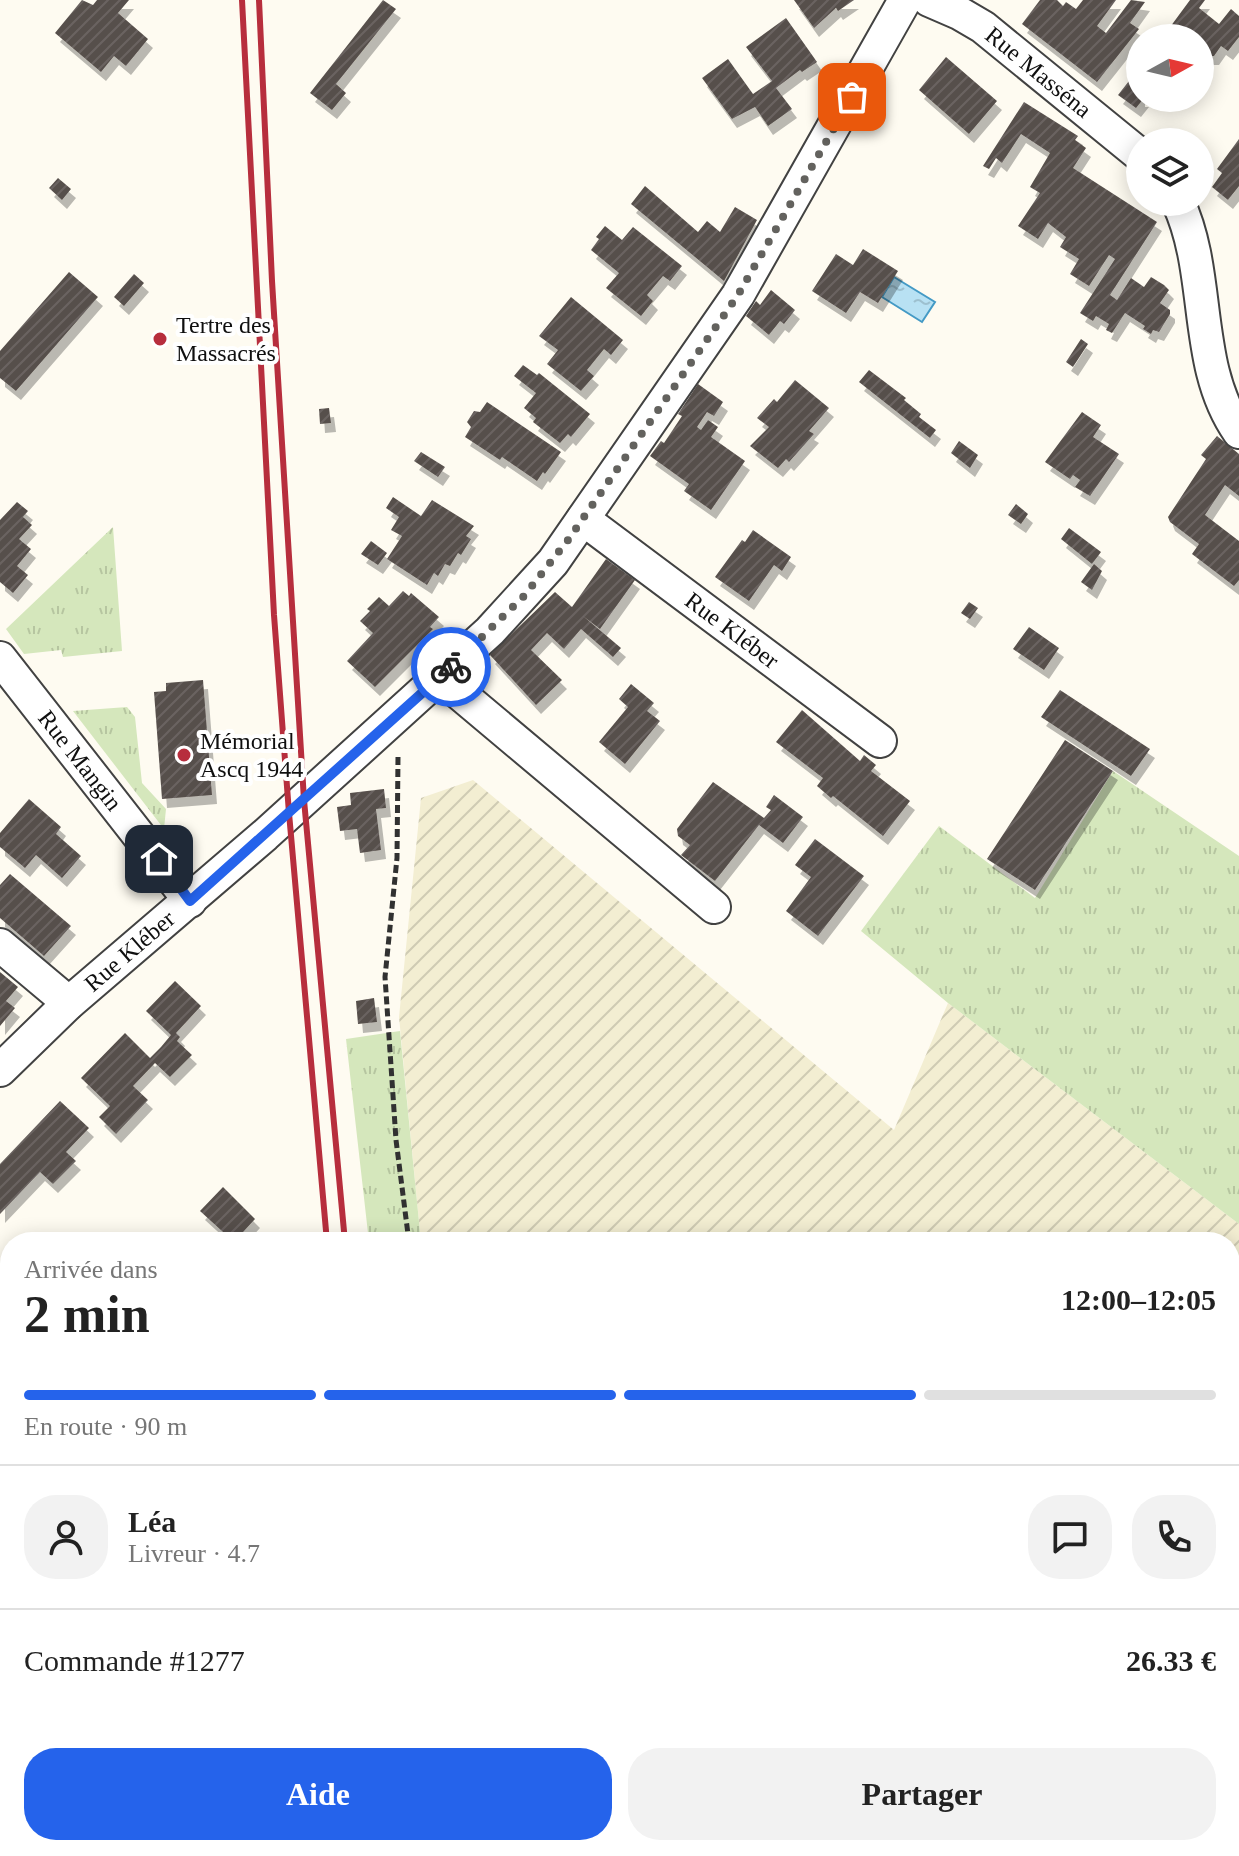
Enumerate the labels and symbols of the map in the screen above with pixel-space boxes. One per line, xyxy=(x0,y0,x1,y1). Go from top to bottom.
street label: Rue Masséna xyxy=(980,21,1097,123)
north arrow xyxy=(1126,24,1214,112)
pin xyxy=(818,63,886,131)
place label: Tertre des Massacrés xyxy=(176,312,276,366)
marker: Tertre des Massacrés xyxy=(151,330,169,348)
street label: Rue Kléber xyxy=(680,587,784,674)
courier xyxy=(411,627,491,707)
street label: Rue Mangin xyxy=(33,705,127,815)
place label: Mémorial Ascq 1944 xyxy=(200,728,303,782)
marker: Mémorial Ascq 1944 xyxy=(175,746,193,764)
pin xyxy=(125,825,193,893)
street label: Rue Kléber xyxy=(79,905,180,997)

